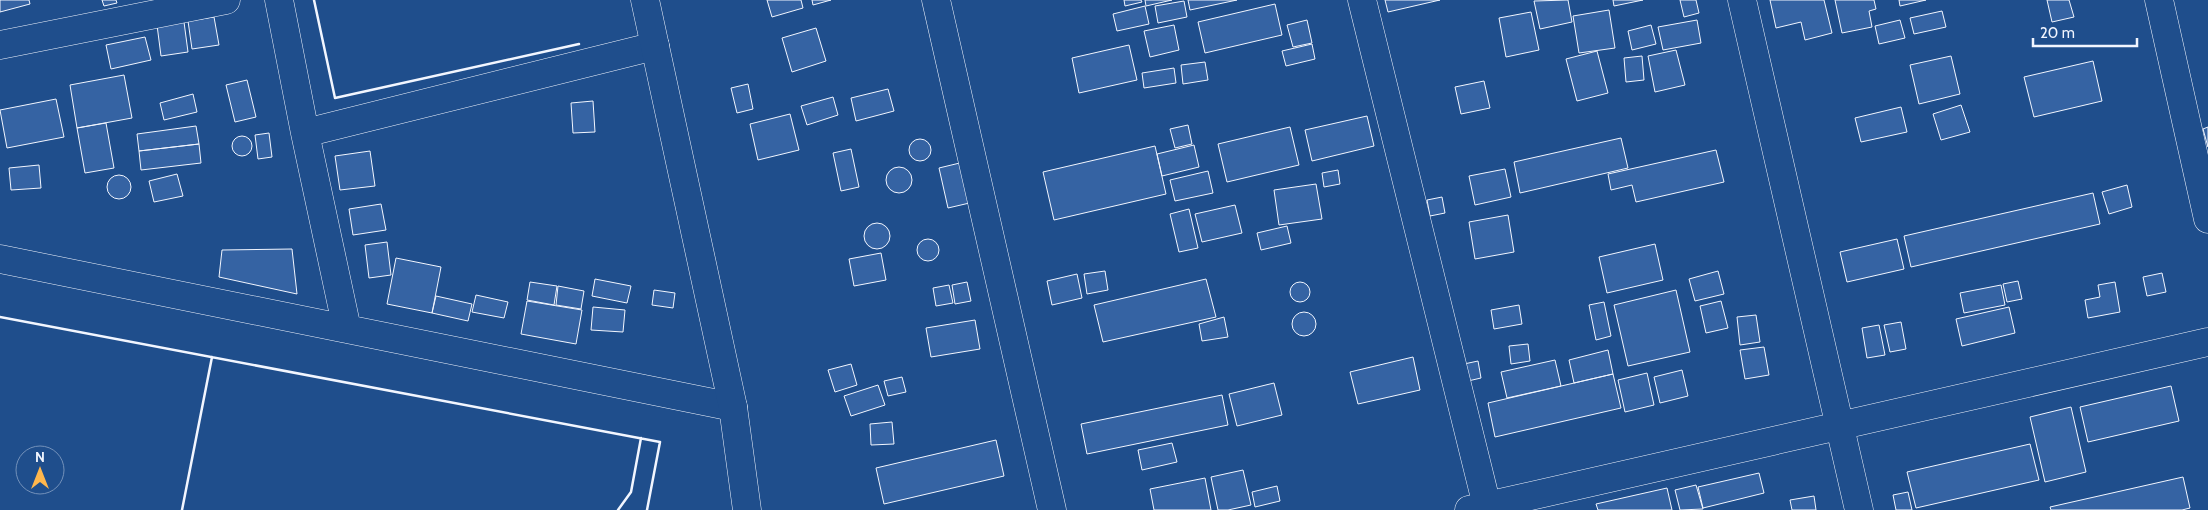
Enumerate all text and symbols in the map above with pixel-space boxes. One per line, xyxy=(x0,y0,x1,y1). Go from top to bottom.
scale bar xyxy=(2033,15,2137,47)
text: 20 m xyxy=(2040,24,2075,42)
north arrow xyxy=(15,445,65,495)
text: N xyxy=(35,448,45,466)

